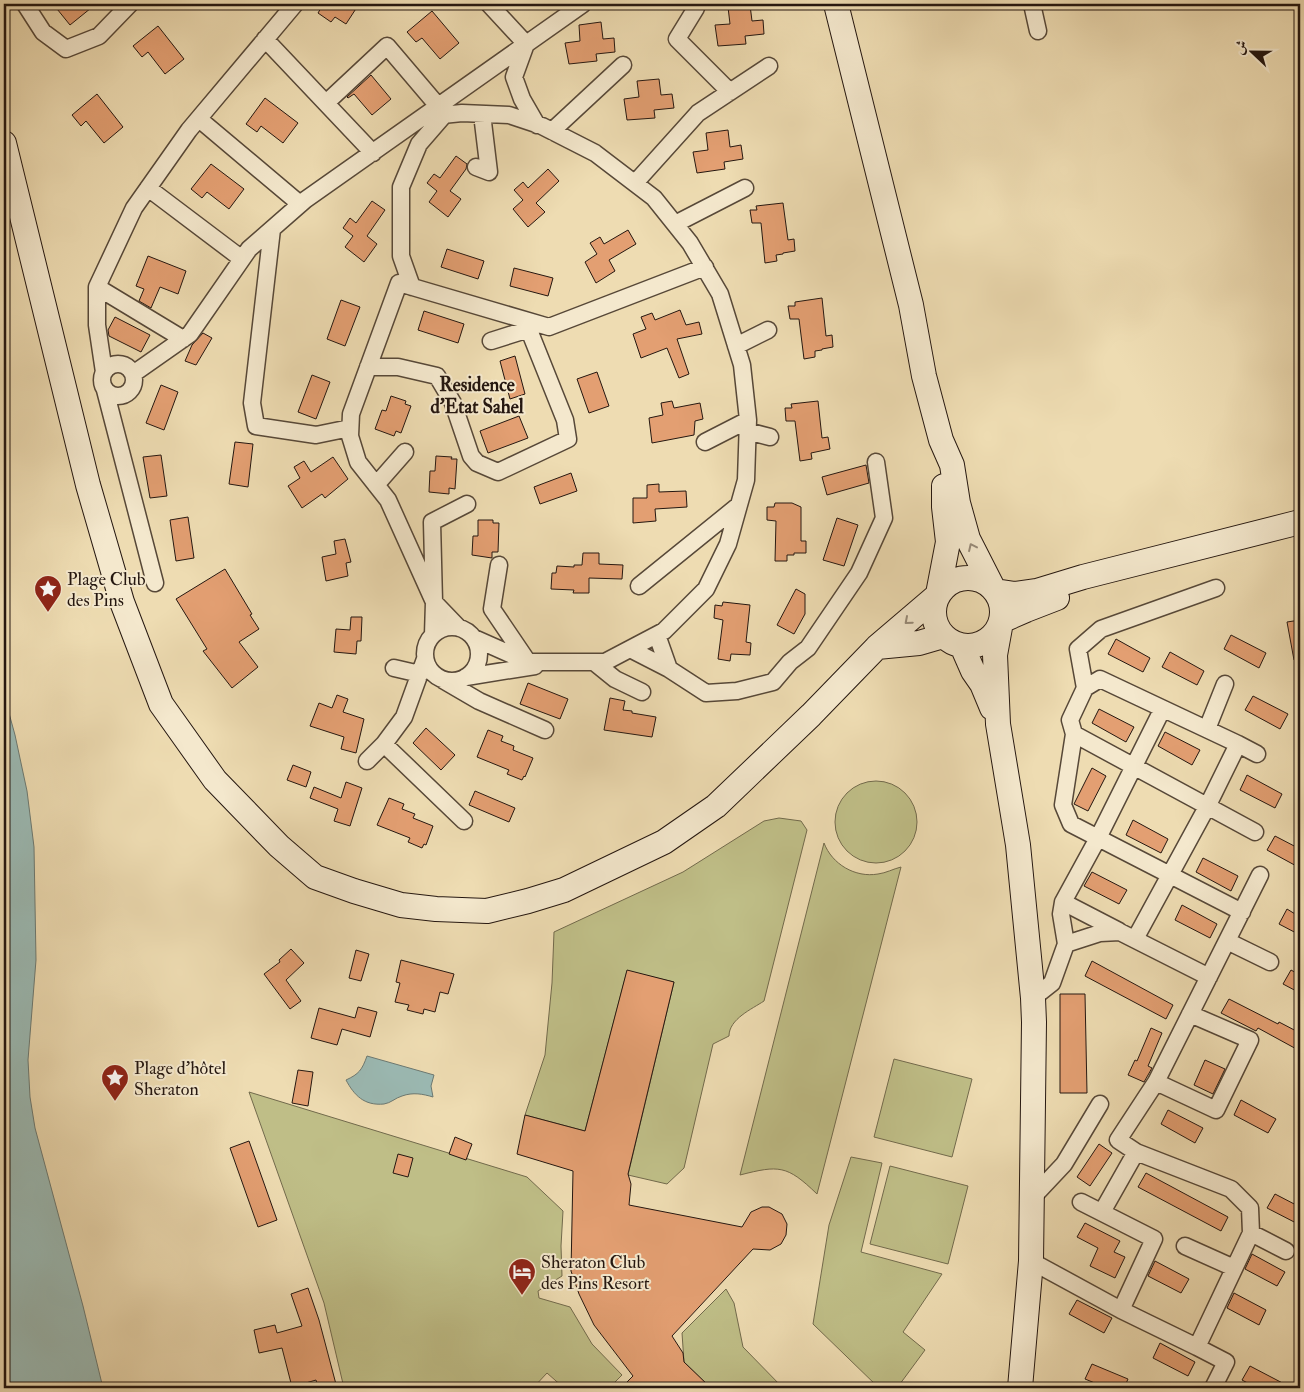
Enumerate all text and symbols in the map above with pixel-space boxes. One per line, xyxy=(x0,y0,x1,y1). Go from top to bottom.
north arrow xyxy=(1226,28,1276,78)
text: ش xyxy=(1230,38,1251,57)
district label: Residence d'Etat Sahel xyxy=(430,373,524,419)
one-way arrow xyxy=(968,543,978,552)
place label: Plage Club des Pins xyxy=(67,568,146,612)
place icon: Plage Club des Pins xyxy=(33,574,63,613)
one-way arrow xyxy=(904,615,913,624)
place label: Plage d'hôtel Sheraton xyxy=(134,1057,227,1101)
place icon: Plage d'hôtel Sheraton xyxy=(100,1063,130,1102)
place label: Sheraton Club des Pins Resort xyxy=(541,1251,650,1295)
hotel icon: Sheraton Club des Pins Resort xyxy=(507,1257,537,1296)

